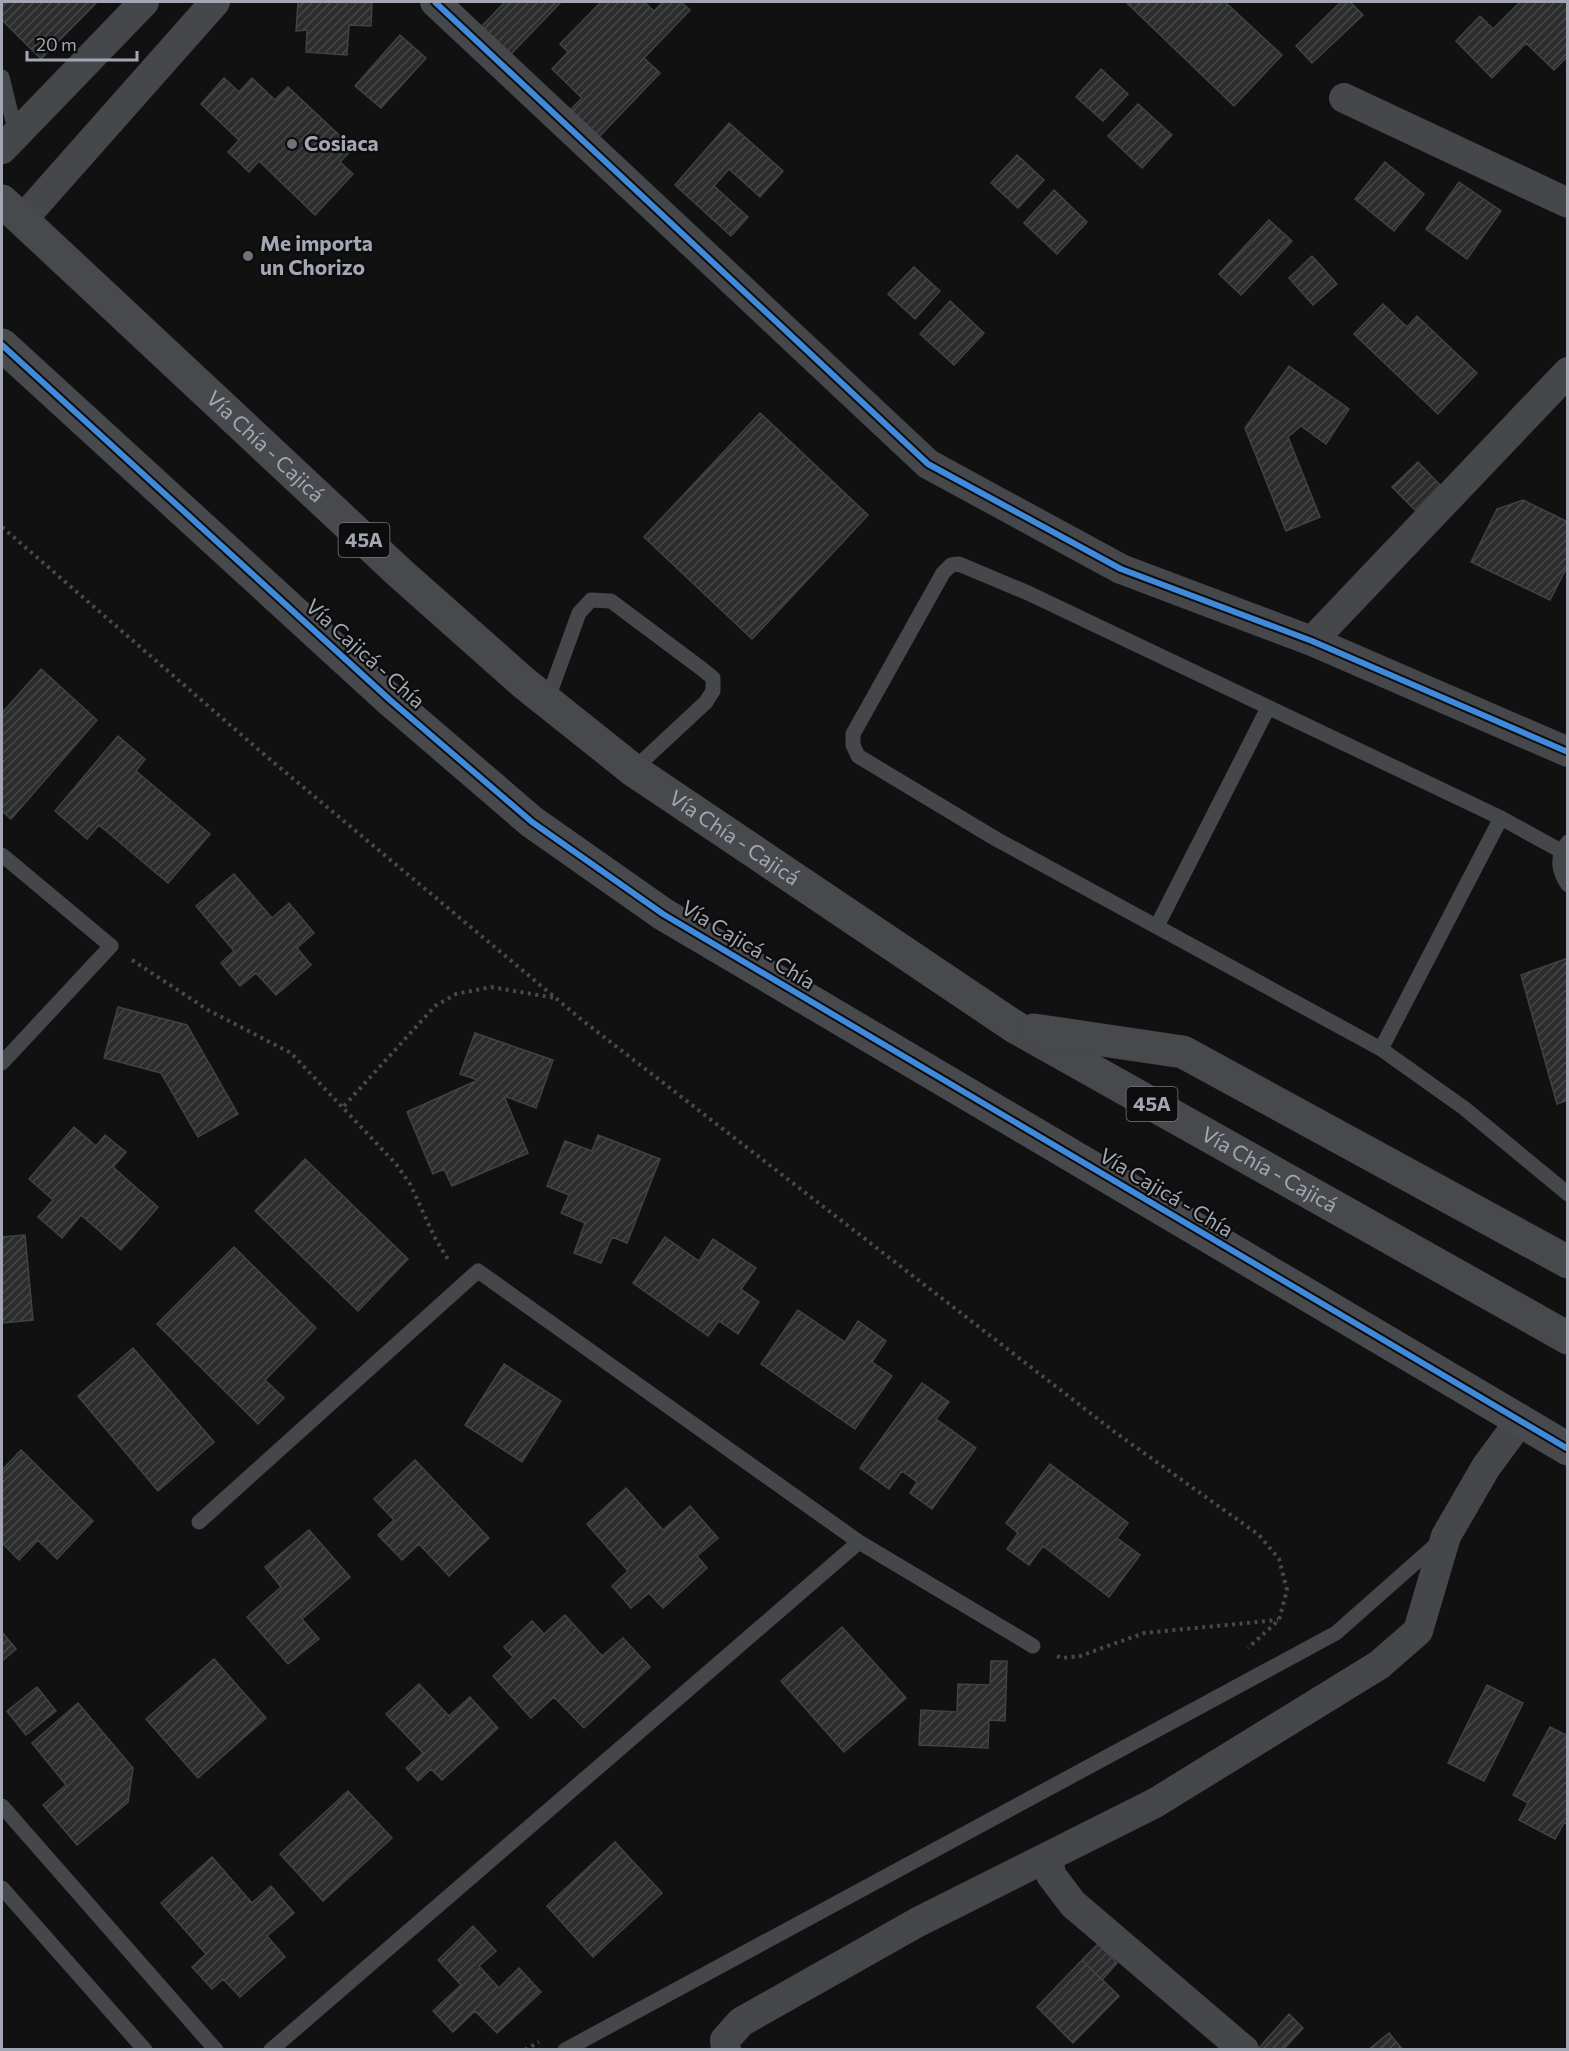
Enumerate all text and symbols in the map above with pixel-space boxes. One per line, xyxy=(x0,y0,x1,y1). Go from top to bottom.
scale bar xyxy=(27,24,136,62)
text: 20 m xyxy=(36,33,77,55)
place label: Cosiaca xyxy=(304,130,379,155)
marker: Cosiaca xyxy=(285,137,299,151)
place label: Me importa un Chorizo xyxy=(260,230,373,279)
marker: Me importa un Chorizo xyxy=(241,249,255,263)
street label: Vía Chía - Cajicá xyxy=(202,385,330,507)
road number: 45A xyxy=(338,523,389,557)
street label: Vía Cajicá - Chía xyxy=(301,593,431,713)
street label: Vía Chía - Cajicá xyxy=(665,784,805,890)
street label: Vía Cajicá - Chía xyxy=(677,894,820,993)
road number: 45A xyxy=(1126,1087,1178,1121)
street label: Vía Chía - Cajicá xyxy=(1198,1121,1342,1217)
street label: Vía Cajicá - Chía xyxy=(1095,1142,1238,1241)

